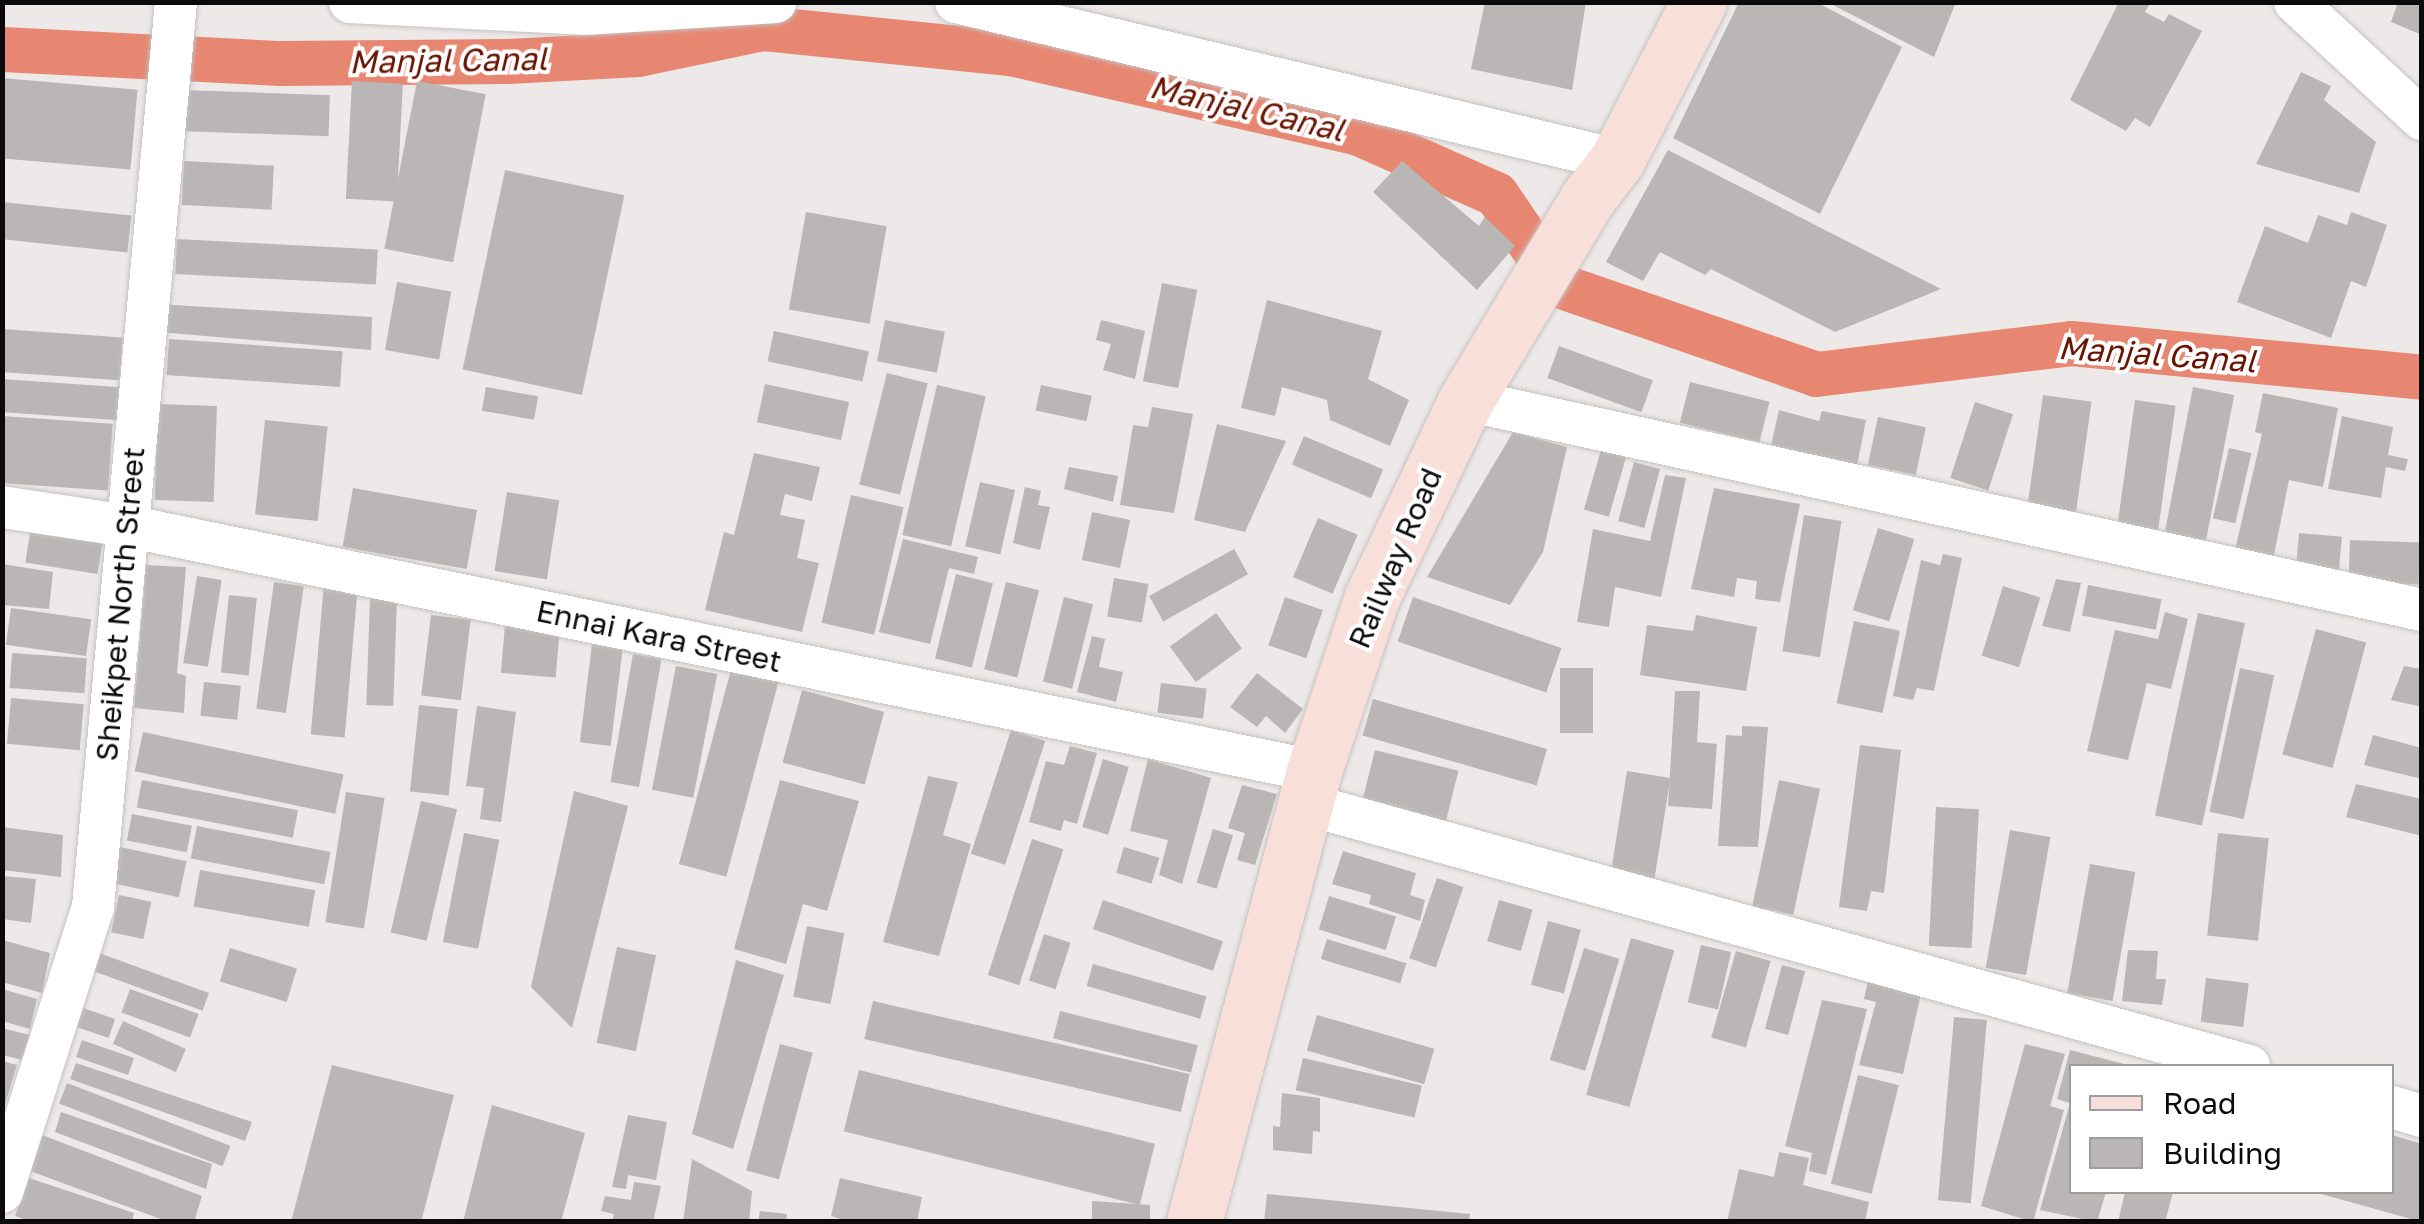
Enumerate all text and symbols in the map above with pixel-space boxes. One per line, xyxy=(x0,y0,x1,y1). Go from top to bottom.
water label: Manjal Canal xyxy=(349,39,547,81)
water label: Manjal Canal xyxy=(1146,67,1348,149)
water label: Manjal Canal xyxy=(2057,328,2257,380)
street label: Sheikpet North Street xyxy=(88,445,152,763)
street label: Railway Road xyxy=(1341,462,1449,654)
street label: Ennai Kara Street xyxy=(533,592,785,680)
legend xyxy=(2069,1064,2394,1194)
text: Road xyxy=(2163,1085,2237,1121)
text: Building xyxy=(2163,1135,2282,1171)

